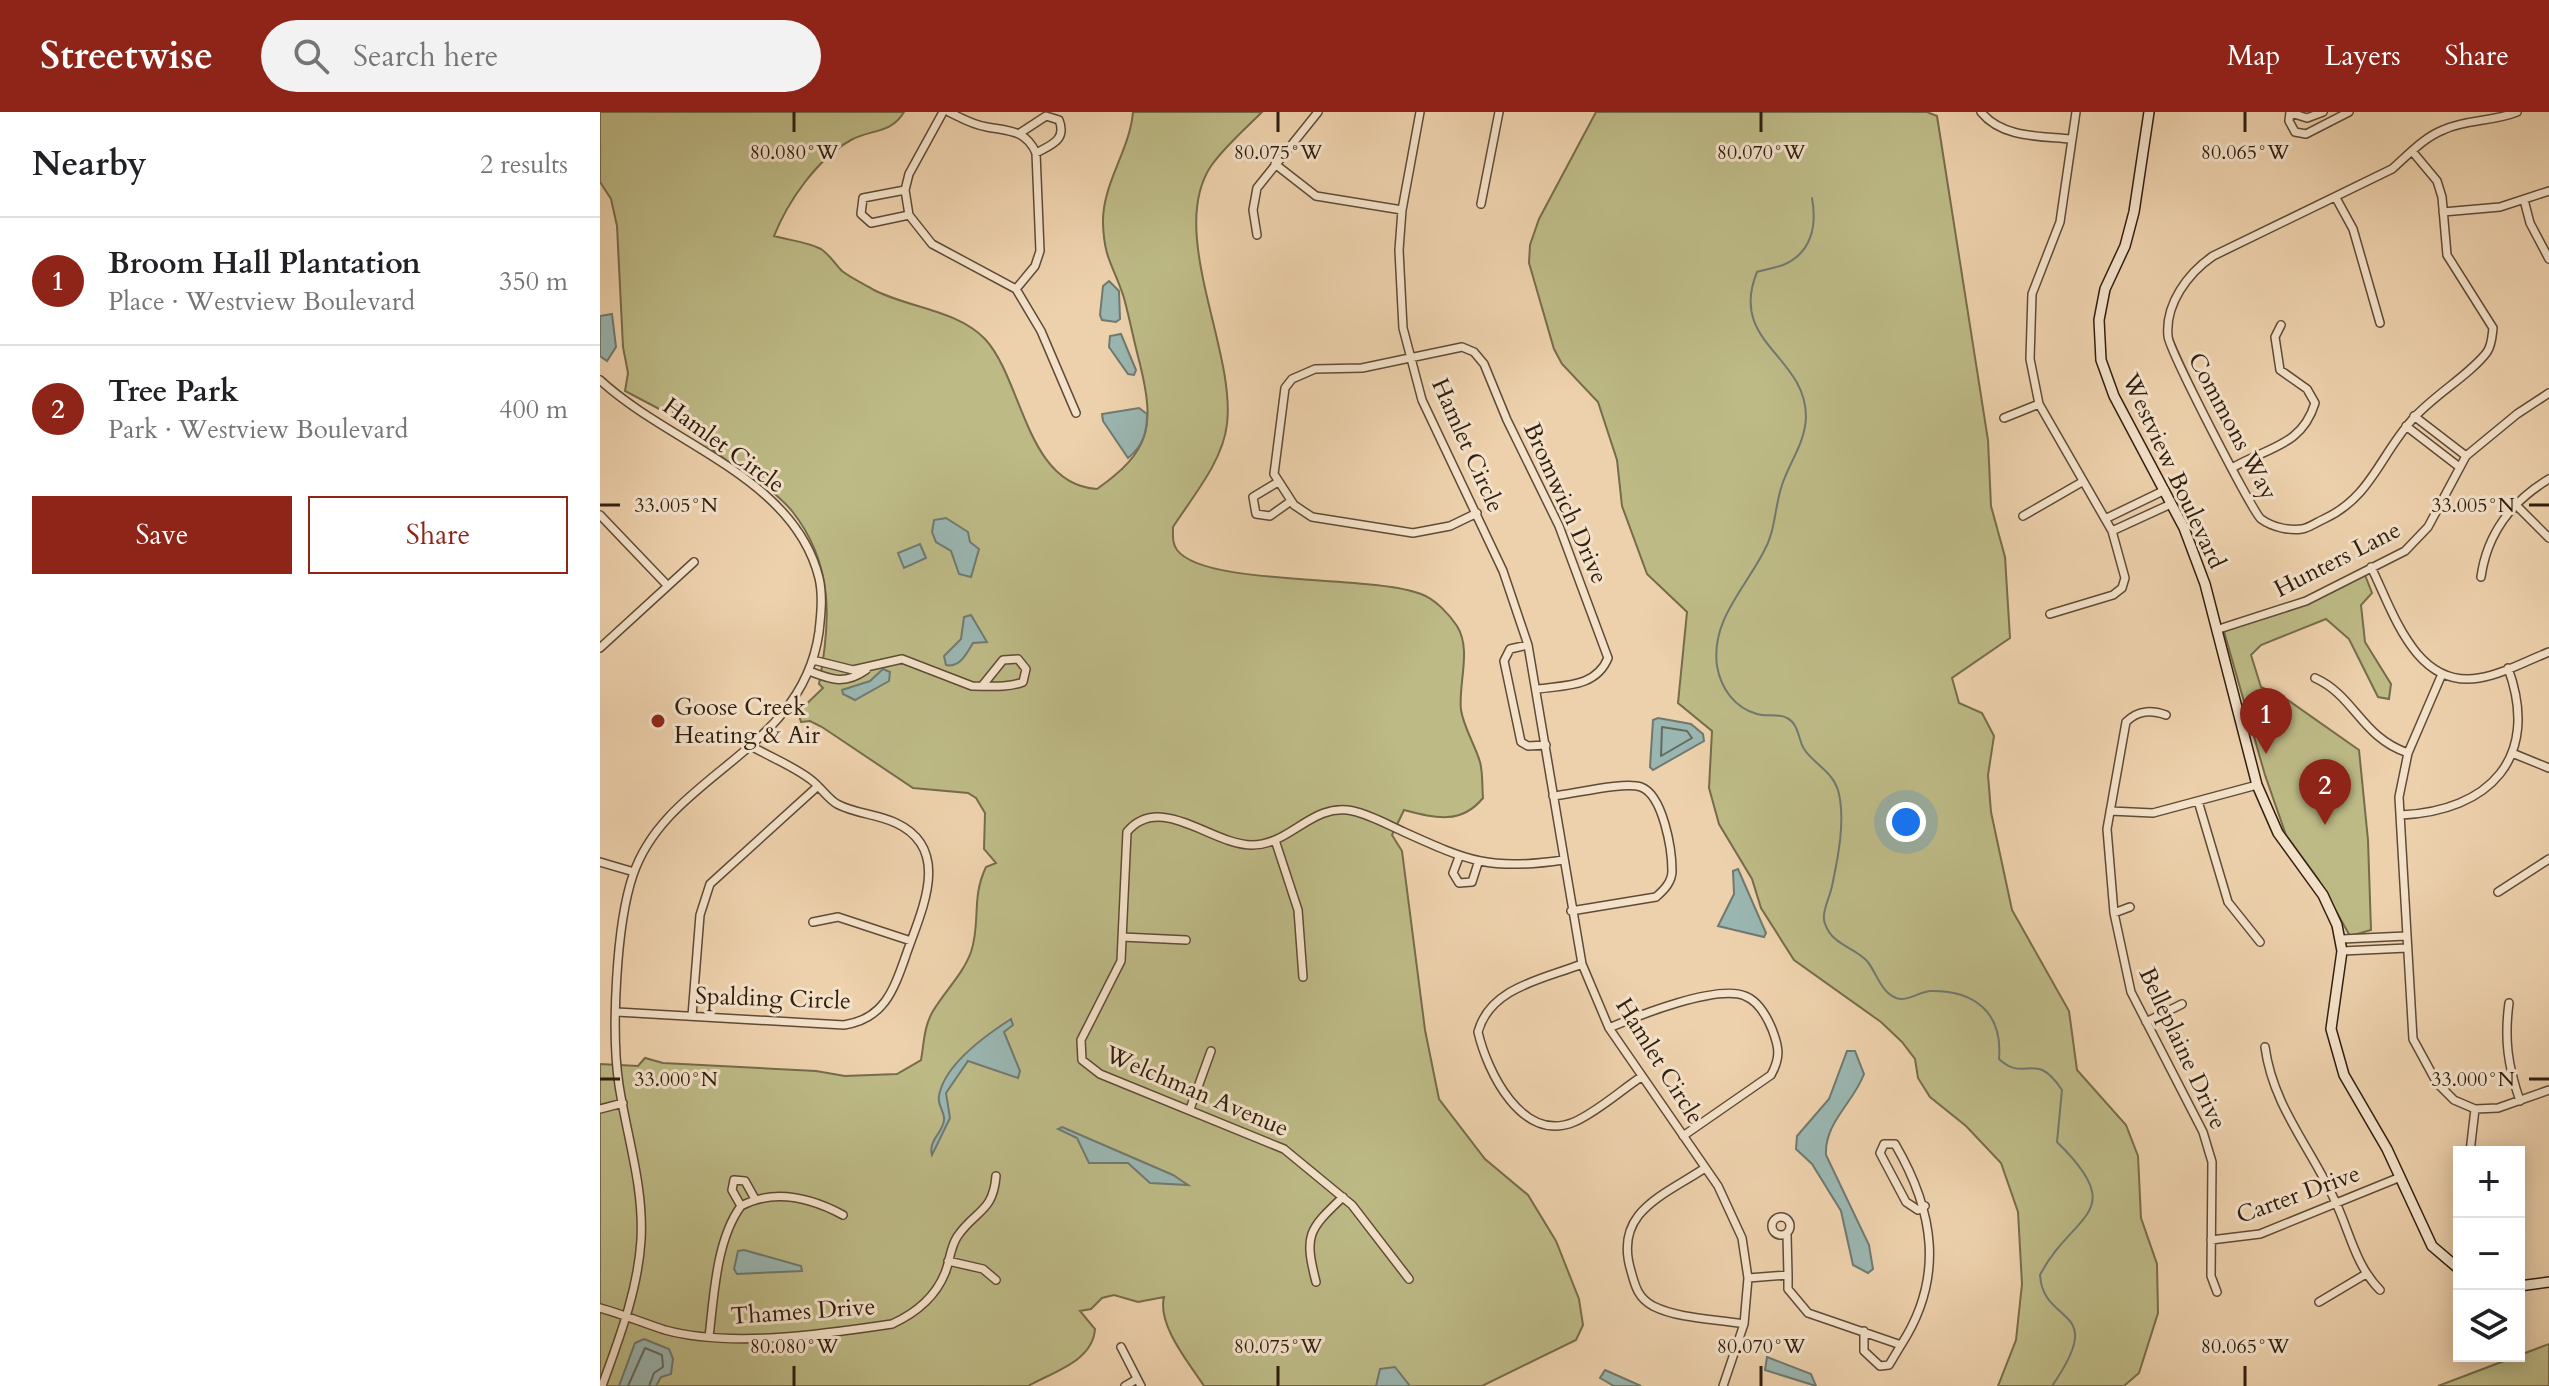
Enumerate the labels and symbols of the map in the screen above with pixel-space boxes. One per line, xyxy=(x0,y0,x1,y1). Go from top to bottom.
text: 80.080°W xyxy=(750,139,839,166)
text: 80.075°W xyxy=(1234,139,1323,166)
text: 80.070°W xyxy=(1717,139,1806,166)
text: 80.065°W xyxy=(2201,139,2290,166)
street label: Commons Way xyxy=(2180,347,2285,506)
street label: Westview Boulevard xyxy=(2113,367,2233,574)
street label: Hamlet Circle xyxy=(1423,373,1512,517)
street label: Hamlet Circle xyxy=(656,390,791,501)
street label: Bromwich Drive xyxy=(1515,417,1616,589)
text: 33.005°N xyxy=(634,492,718,519)
text: 33.005°N xyxy=(2431,492,2515,519)
street label: Hunters Lane xyxy=(2268,513,2406,605)
pin: 1 xyxy=(2240,688,2292,754)
place label: Goose Creek Heating & Air xyxy=(674,691,820,752)
marker: Goose Creek Heating & Air xyxy=(649,712,667,730)
pin: 2 xyxy=(2299,759,2351,825)
your location xyxy=(1886,802,1926,842)
street label: Belleplaine Drive xyxy=(2131,962,2235,1135)
street label: Spalding Circle xyxy=(694,979,852,1018)
street label: Hamlet Circle xyxy=(1608,992,1712,1131)
street label: Welchman Avenue xyxy=(1099,1038,1294,1145)
text: 33.000°N xyxy=(634,1066,718,1093)
text: 33.000°N xyxy=(2431,1066,2515,1093)
street label: Carter Drive xyxy=(2232,1157,2365,1232)
street label: Thames Drive xyxy=(730,1290,876,1333)
text: 80.080°W xyxy=(750,1333,839,1360)
text: 80.075°W xyxy=(1234,1333,1323,1360)
text: 80.070°W xyxy=(1717,1333,1806,1360)
text: 80.065°W xyxy=(2201,1333,2290,1360)

